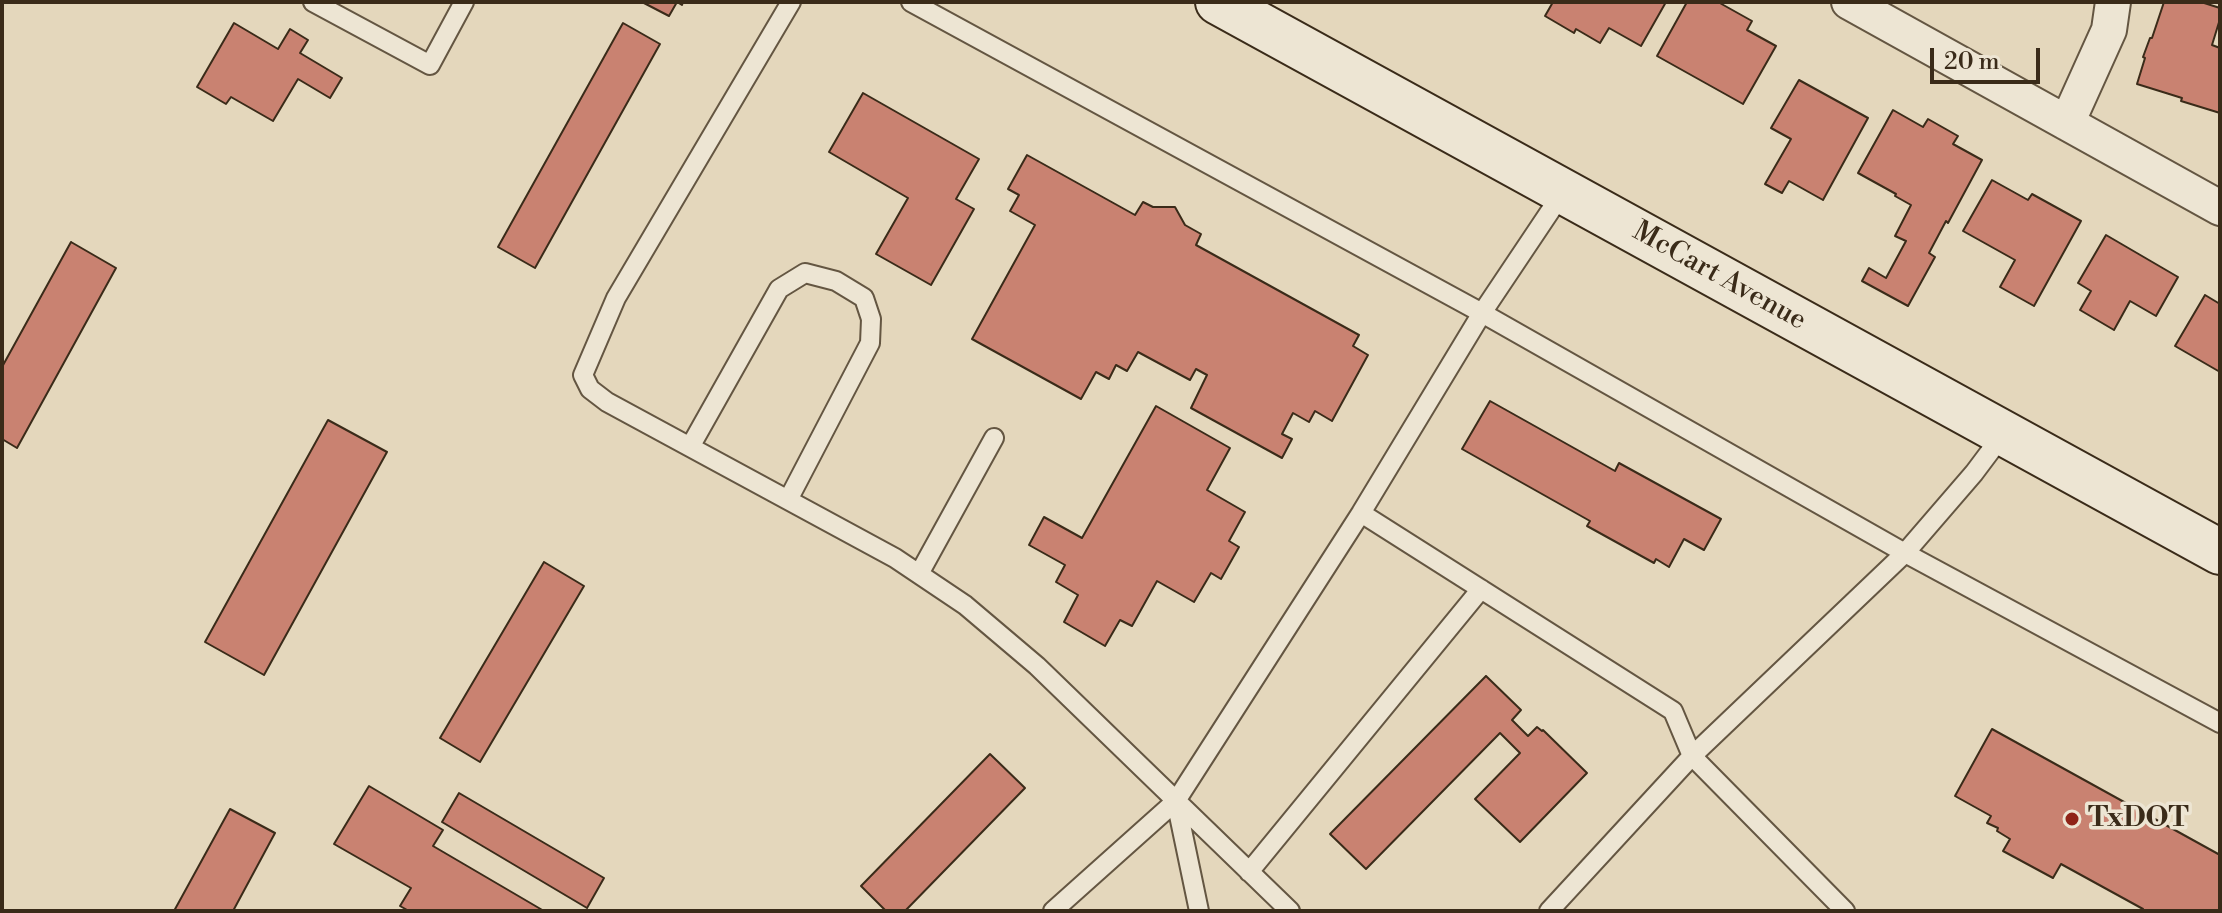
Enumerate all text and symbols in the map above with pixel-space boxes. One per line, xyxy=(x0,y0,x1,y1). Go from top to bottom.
scale bar xyxy=(1934,32,2044,82)
text: 20 m xyxy=(1944,47,2000,77)
street label: McCart Avenue xyxy=(1626,215,1812,339)
place label: TxDOT xyxy=(2088,802,2189,836)
marker: TxDOT xyxy=(2063,810,2081,828)

